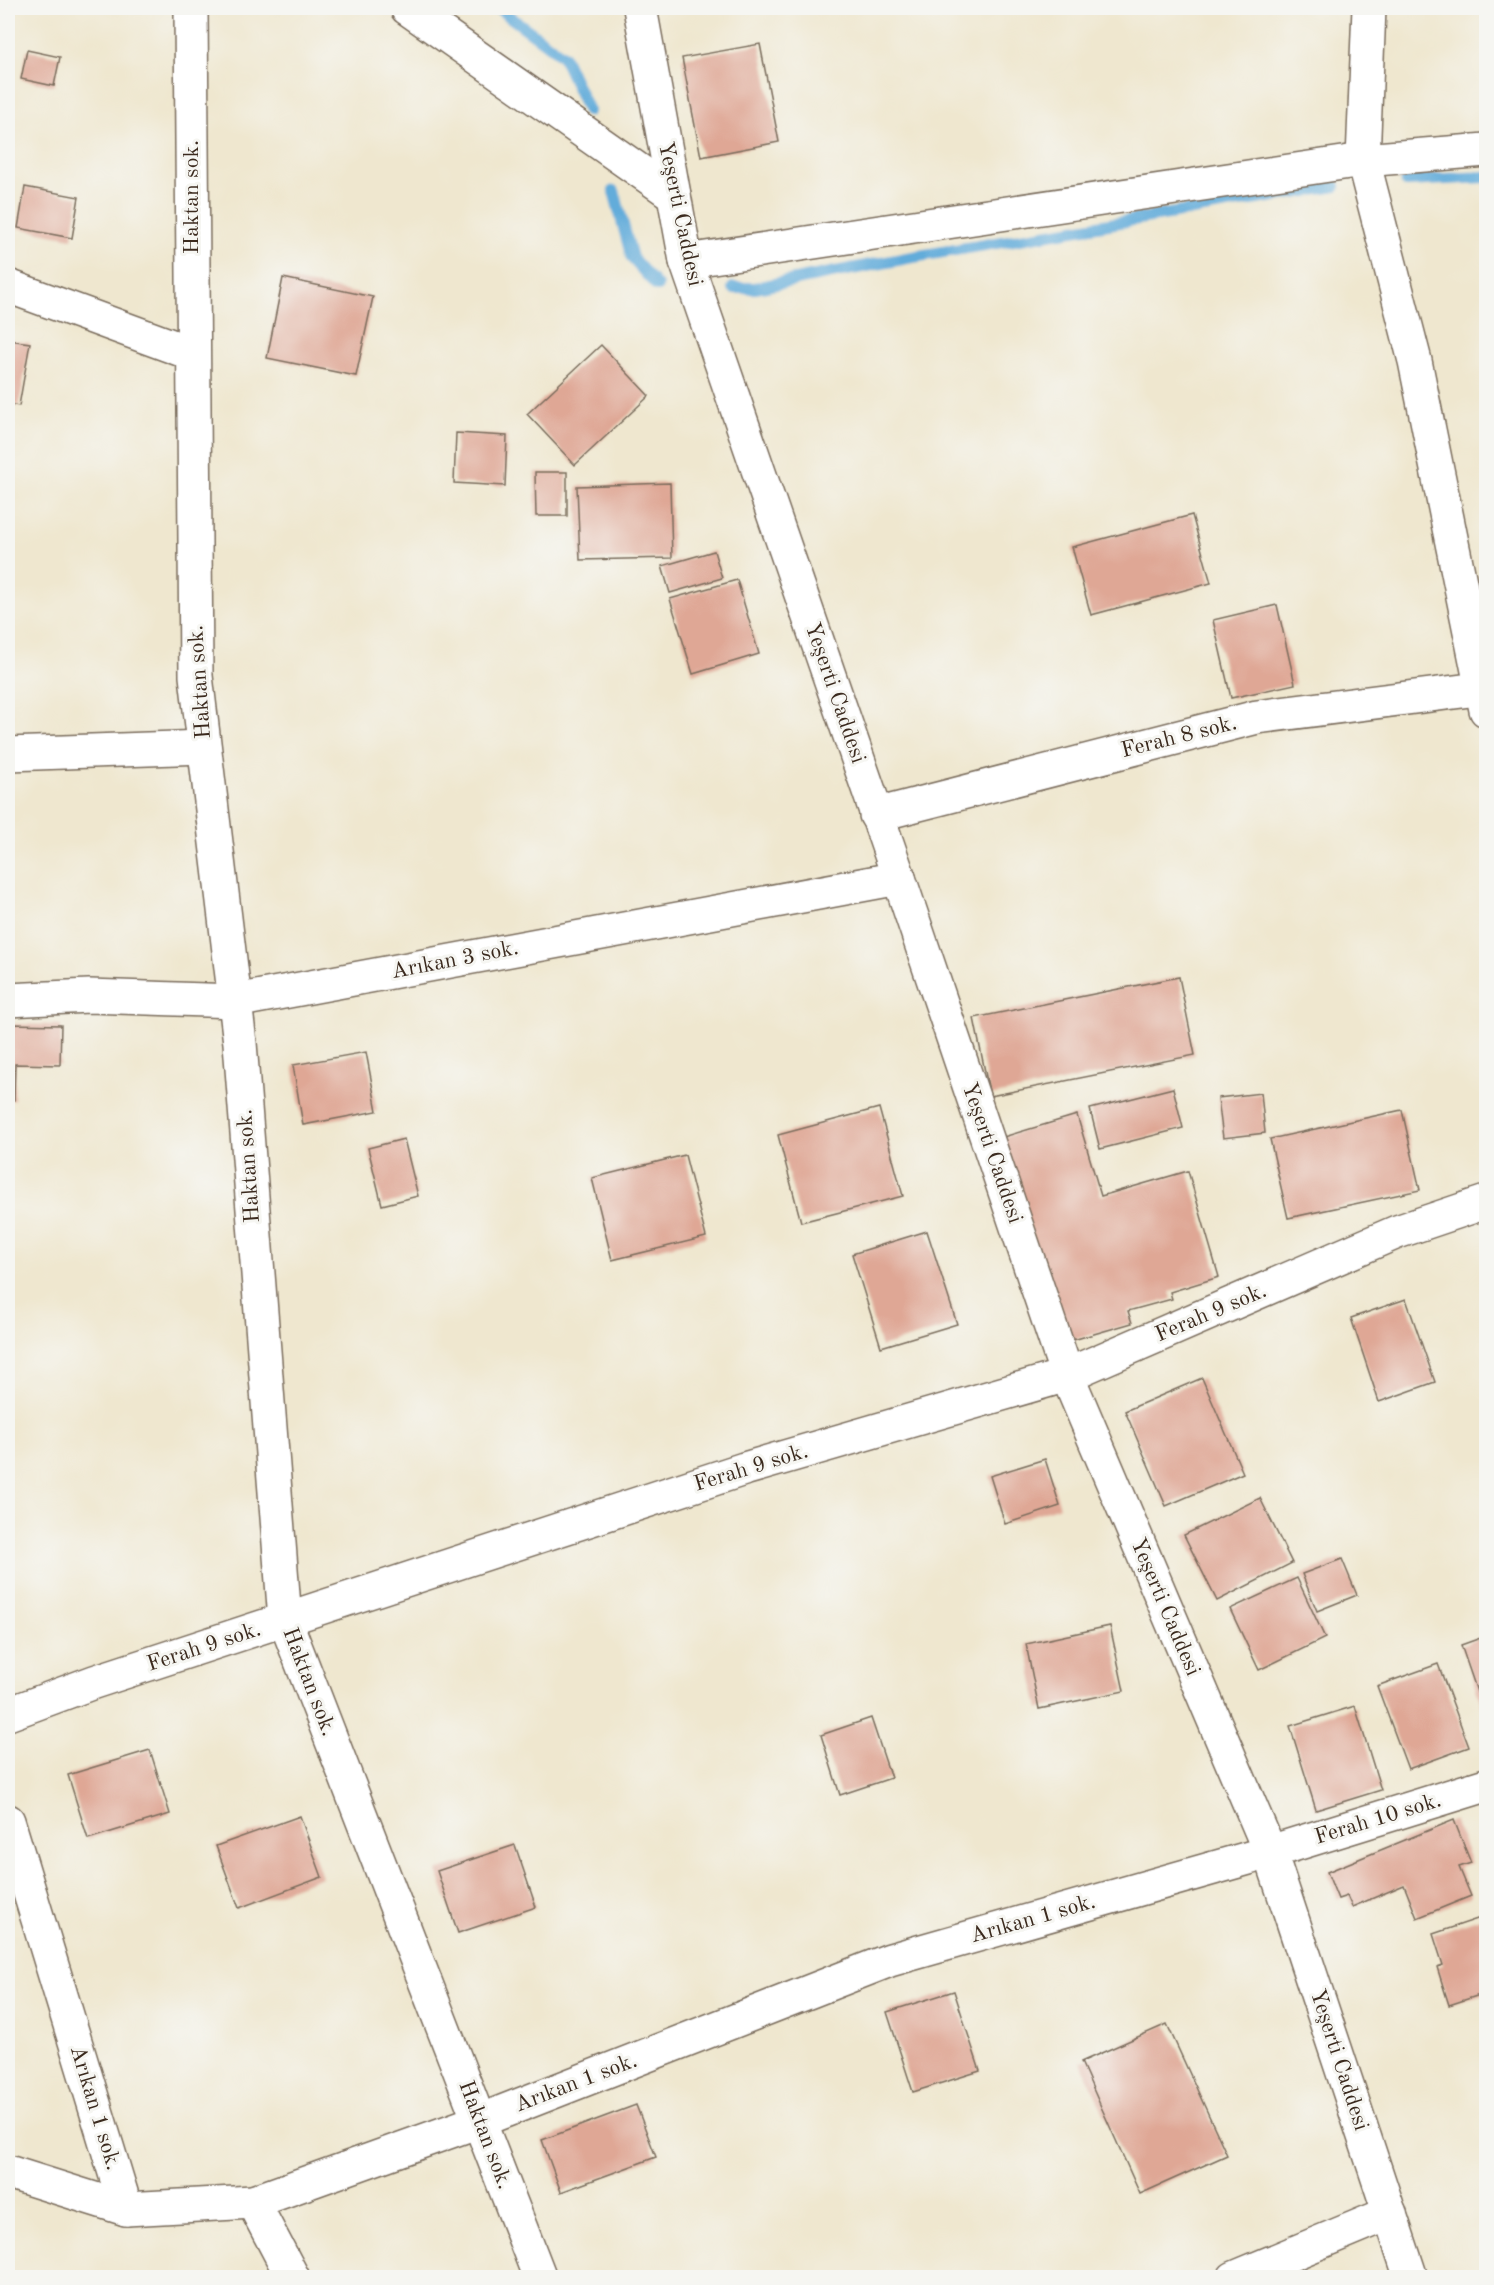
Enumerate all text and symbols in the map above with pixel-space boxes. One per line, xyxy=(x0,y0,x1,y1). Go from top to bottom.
street label: Haktan sok. xyxy=(181,140,203,254)
street label: Yeşerti Caddesi xyxy=(654,140,706,288)
street label: Yeşerti Caddesi xyxy=(801,620,869,766)
street label: Haktan sok. xyxy=(185,624,215,740)
street label: Ferah 8 sok. xyxy=(1119,712,1239,762)
street label: Arıkan 3 sok. xyxy=(390,937,520,983)
street label: Yeşerti Caddesi xyxy=(958,1080,1026,1226)
street label: Haktan sok. xyxy=(234,1108,264,1224)
street label: Ferah 9 sok. xyxy=(1152,1280,1270,1346)
street label: Ferah 9 sok. xyxy=(691,1440,811,1496)
street label: Yeşerti Caddesi xyxy=(1126,1535,1204,1679)
street label: Ferah 9 sok. xyxy=(144,1618,264,1676)
street label: Haktan sok. xyxy=(278,1625,340,1739)
street label: Ferah 10 sok. xyxy=(1312,1789,1444,1849)
street label: Arıkan 1 sok. xyxy=(968,1891,1098,1947)
street label: Yeşerti Caddesi xyxy=(1306,1987,1372,2133)
street label: Arıkan 1 sok. xyxy=(66,2043,124,2173)
street label: Arıkan 1 sok. xyxy=(512,2050,640,2116)
street label: Haktan sok. xyxy=(454,2078,516,2192)

